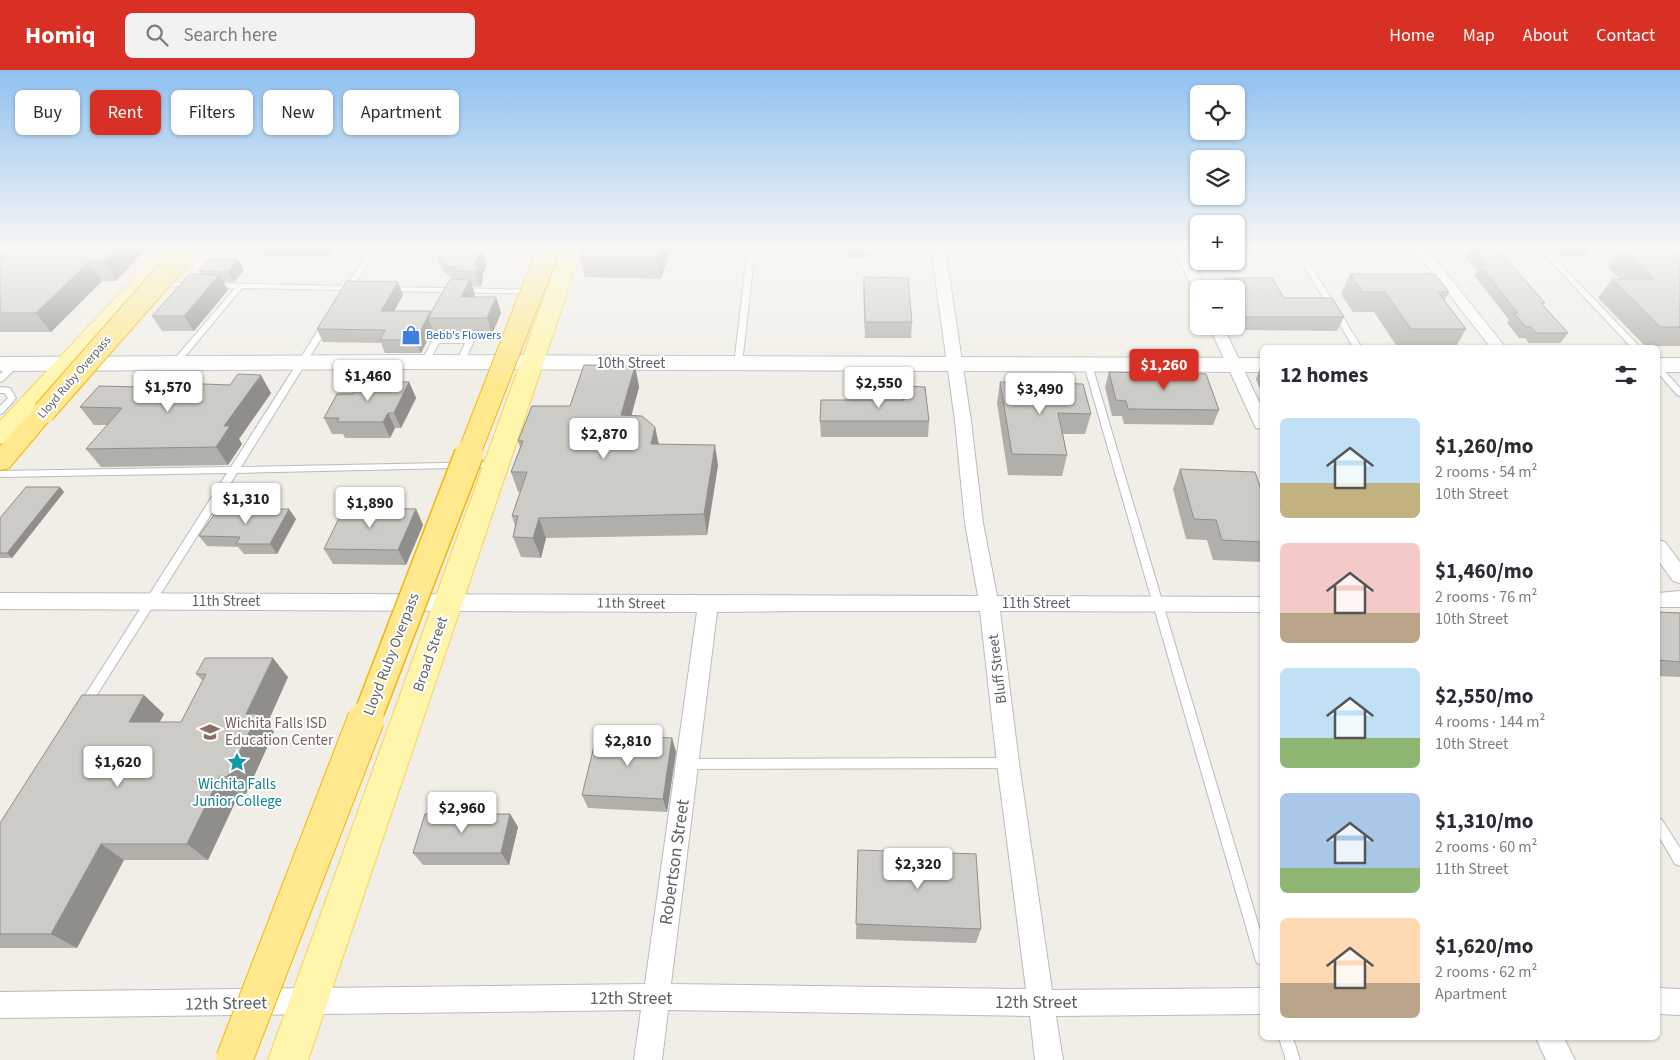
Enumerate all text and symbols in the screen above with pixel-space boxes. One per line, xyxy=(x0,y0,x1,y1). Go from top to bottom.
search box xyxy=(125,13,475,58)
text: Homiq xyxy=(25,18,95,53)
icon: search xyxy=(143,21,171,49)
text: Search here xyxy=(183,22,277,49)
text: Home xyxy=(1389,23,1435,48)
text: Map xyxy=(1463,23,1495,48)
text: About xyxy=(1523,23,1568,48)
text: Contact xyxy=(1596,23,1655,48)
map controls xyxy=(1190,85,1245,335)
button: locate xyxy=(1190,85,1245,140)
chip: Buy xyxy=(15,90,80,135)
chip: Rent xyxy=(90,90,161,135)
chip: Filters xyxy=(171,90,253,135)
chip: New xyxy=(263,90,333,135)
chip: Apartment xyxy=(343,90,459,135)
button: layers xyxy=(1190,150,1245,205)
button: + xyxy=(1190,215,1245,270)
button: − xyxy=(1190,280,1245,335)
shop icon: Bebb's Flowers xyxy=(400,324,422,346)
place label: Bebb's Flowers xyxy=(426,327,501,344)
street label: Lloyd Ruby Overpass xyxy=(34,332,115,422)
pin: $1,260 xyxy=(1123,348,1205,391)
street label: 10th Street xyxy=(597,353,665,374)
text: $1,260 xyxy=(1140,354,1188,376)
pin: $1,460 xyxy=(327,360,409,402)
text: 12 homes xyxy=(1280,360,1368,390)
icon: filters xyxy=(1612,361,1640,389)
text: $1,460 xyxy=(344,365,392,387)
pin: $2,550 xyxy=(838,366,920,409)
pin: $1,570 xyxy=(127,370,209,413)
text: $2,550 xyxy=(855,372,903,394)
pin: $3,490 xyxy=(999,372,1081,415)
text: $1,570 xyxy=(144,376,192,398)
text: $3,490 xyxy=(1016,378,1064,400)
pin: $2,870 xyxy=(563,418,645,460)
text: $2,870 xyxy=(580,423,628,445)
text: $1,260/mo xyxy=(1435,431,1534,461)
icon: home xyxy=(1320,438,1380,498)
text: 2 rooms · 54 m² xyxy=(1435,461,1537,483)
pin: $1,310 xyxy=(205,482,287,525)
text: 10th Street xyxy=(1435,483,1508,505)
pin: $1,890 xyxy=(329,486,411,529)
text: $1,310 xyxy=(222,488,270,510)
text: $1,890 xyxy=(346,492,394,514)
text: $1,460/mo xyxy=(1435,556,1534,586)
icon: home xyxy=(1320,563,1380,623)
text: 2 rooms · 76 m² xyxy=(1435,586,1537,608)
street label: Lloyd Ruby Overpass xyxy=(358,590,425,719)
street label: 11th Street xyxy=(192,591,260,612)
street label: 11th Street xyxy=(596,592,666,615)
street label: 11th Street xyxy=(1002,593,1070,614)
text: 10th Street xyxy=(1435,608,1508,630)
street label: Broad Street xyxy=(408,614,453,695)
street label: Bluff Street xyxy=(983,633,1012,705)
text: $2,550/mo xyxy=(1435,681,1534,711)
icon: home xyxy=(1320,688,1380,748)
text: 4 rooms · 144 m² xyxy=(1435,711,1545,733)
place label: Wichita Falls ISD Education Center xyxy=(225,713,334,751)
school or university icon: Wichita Falls ISD Education Center xyxy=(199,721,221,743)
pin: $2,810 xyxy=(587,724,669,767)
text: $2,810 xyxy=(604,730,652,752)
text: 10th Street xyxy=(1435,733,1508,755)
pin: $1,620 xyxy=(77,746,159,788)
text: $1,620 xyxy=(94,751,142,773)
place icon: Wichita Falls Junior College xyxy=(226,751,248,773)
place label: Wichita Falls Junior College xyxy=(192,774,282,812)
pin: $2,960 xyxy=(421,792,503,834)
text: $2,960 xyxy=(438,797,486,819)
street label: Robertson Street xyxy=(653,798,696,927)
text: $1,310/mo xyxy=(1435,806,1534,836)
icon: home xyxy=(1320,813,1380,873)
text: 2 rooms · 60 m² xyxy=(1435,836,1537,858)
pin: $2,320 xyxy=(877,848,959,890)
text: $2,320 xyxy=(894,853,942,875)
text: 11th Street xyxy=(1435,858,1508,880)
text: $1,620/mo xyxy=(1435,931,1534,961)
icon: home xyxy=(1320,938,1380,998)
text: 2 rooms · 62 m² xyxy=(1435,961,1537,983)
text: Apartment xyxy=(1435,983,1507,1005)
street label: 12th Street xyxy=(590,986,672,1011)
street label: 12th Street xyxy=(185,990,267,1017)
street label: 12th Street xyxy=(995,990,1077,1015)

